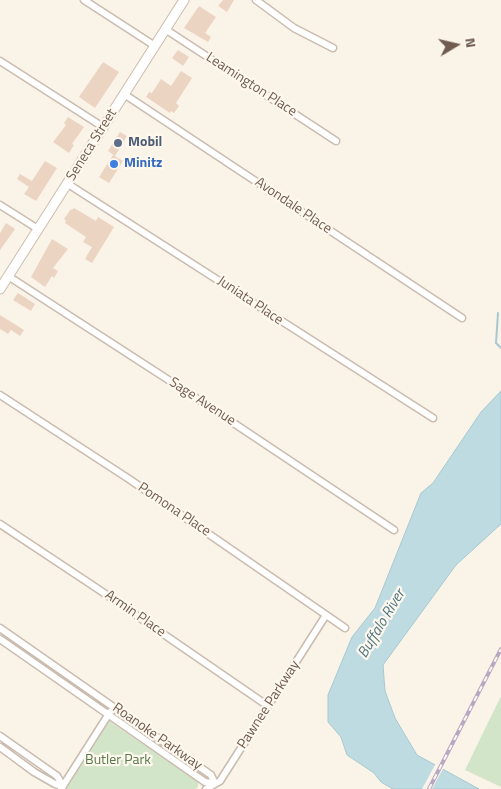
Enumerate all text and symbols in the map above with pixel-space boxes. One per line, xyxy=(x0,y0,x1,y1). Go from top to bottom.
north arrow xyxy=(431,20,481,70)
text: N xyxy=(460,36,482,49)
street label: Leamington Place xyxy=(203,49,299,121)
street label: Seneca Street xyxy=(63,106,121,184)
place label: Mobil xyxy=(128,135,162,151)
marker: Mobil xyxy=(112,137,124,149)
place label: Minitz xyxy=(124,156,162,172)
marker: Minitz xyxy=(108,158,120,170)
street label: Avondale Place xyxy=(251,174,335,238)
street label: Juniata Place xyxy=(214,273,286,329)
street label: Sage Avenue xyxy=(166,374,238,430)
street label: Pomona Place xyxy=(134,480,214,540)
street label: Armin Place xyxy=(101,587,169,641)
water label: Buffalo River xyxy=(355,587,409,661)
street label: Pawnee Parkway xyxy=(234,658,304,752)
street label: Roanoke Parkway xyxy=(109,700,205,774)
park label: Butler Park xyxy=(85,753,151,769)

